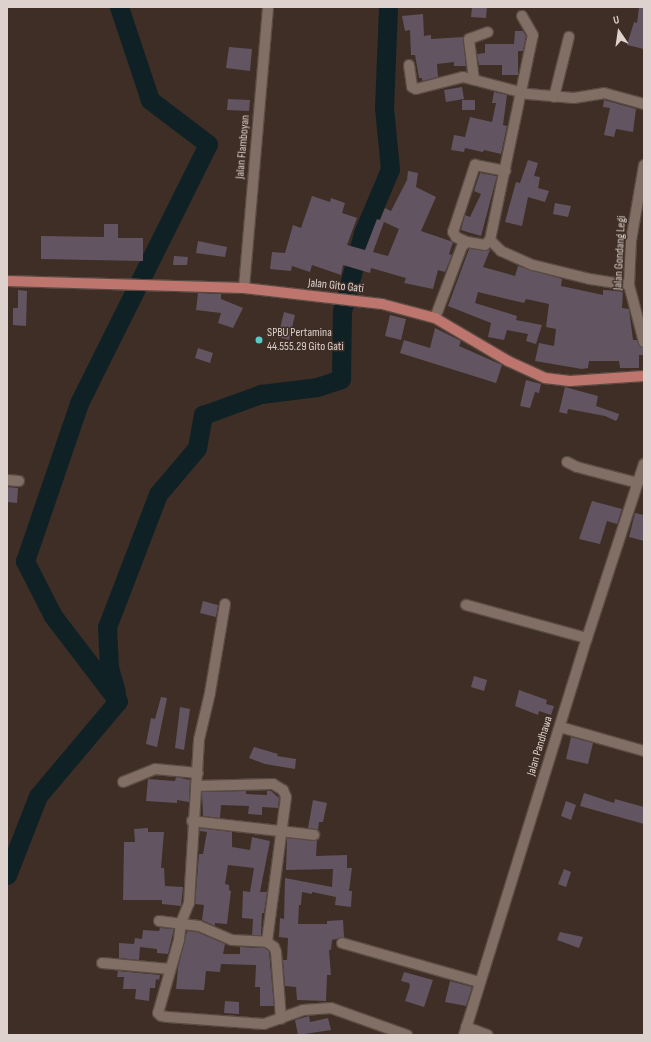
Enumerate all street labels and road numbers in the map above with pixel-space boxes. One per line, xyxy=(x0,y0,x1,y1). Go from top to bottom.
street label: Jalan Flamboyan xyxy=(233,114,253,180)
street label: Jalan Gondang Legi xyxy=(611,215,629,291)
street label: Jalan Gito Gati xyxy=(307,276,365,296)
street label: Jalan Pandhawa xyxy=(524,714,556,778)

